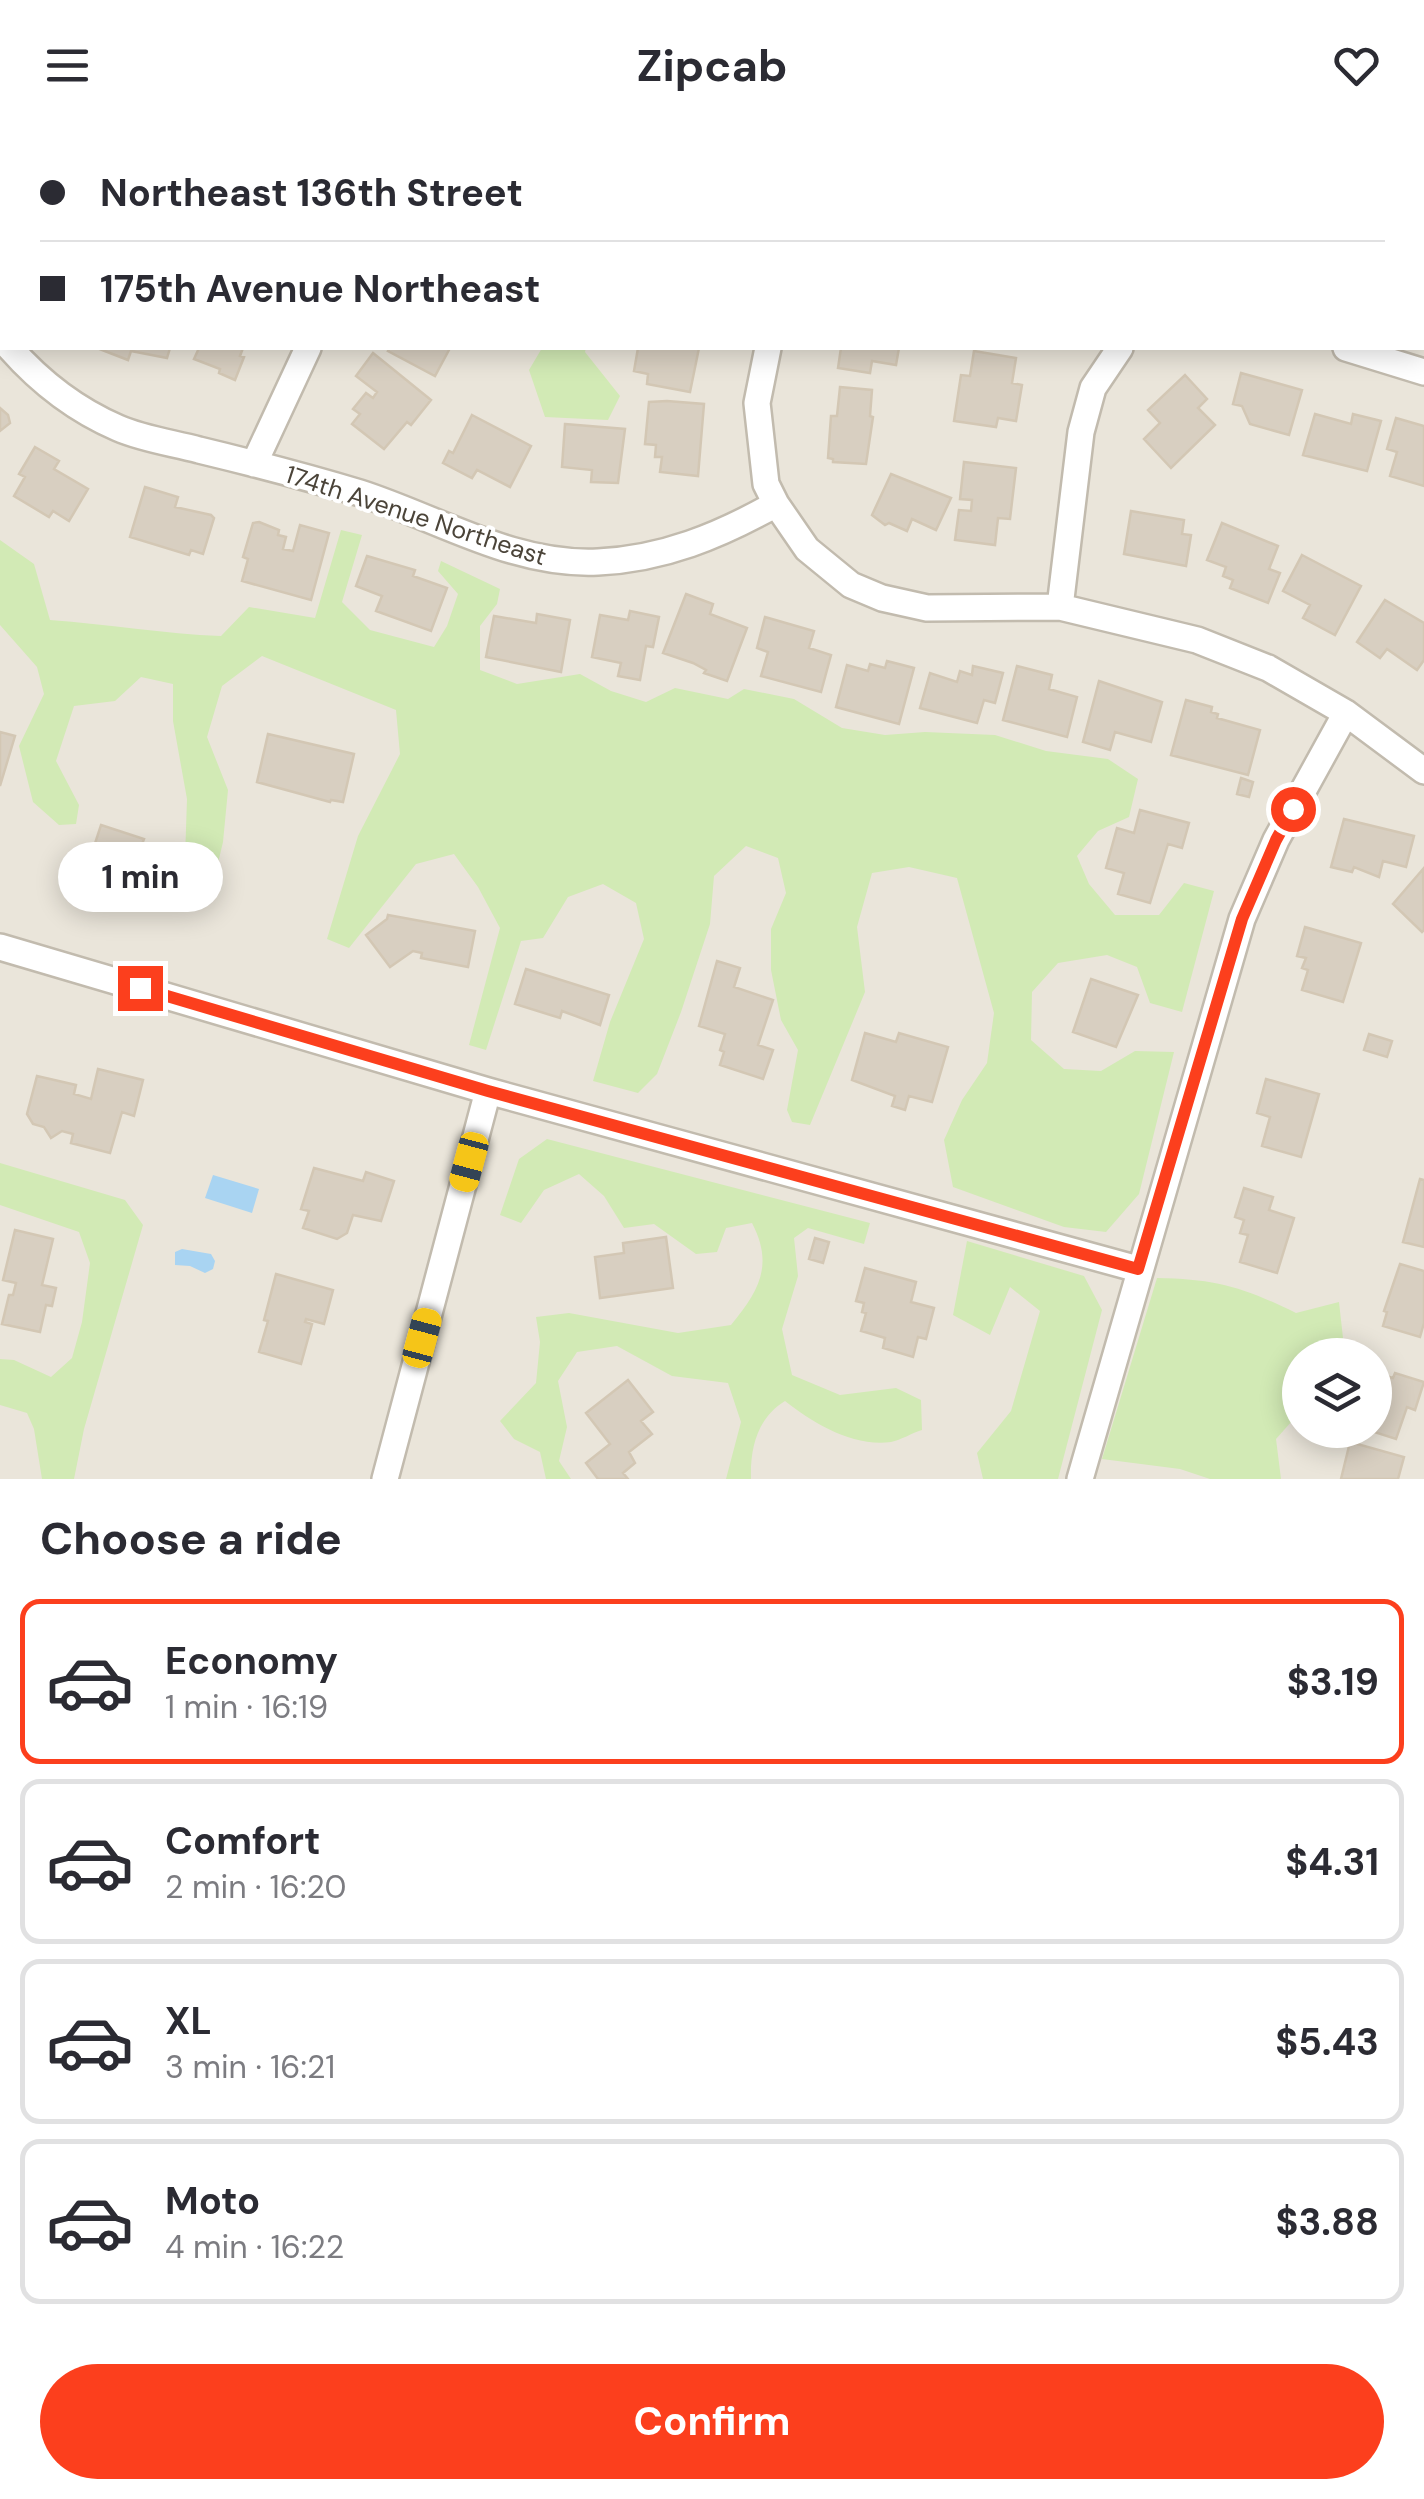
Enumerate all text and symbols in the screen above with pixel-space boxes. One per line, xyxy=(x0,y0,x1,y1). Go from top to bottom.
text: Zipcab xyxy=(637,36,787,95)
icon: menu xyxy=(40,38,95,93)
icon: heart xyxy=(1329,38,1384,93)
text: Northeast 136th Street xyxy=(100,168,523,218)
text: 175th Avenue Northeast xyxy=(100,264,540,314)
street label: 174th Avenue Northeast xyxy=(281,458,550,573)
route start xyxy=(1271,787,1316,832)
callout: 1 min xyxy=(58,843,222,913)
text: 1 min xyxy=(102,856,179,898)
route end xyxy=(118,966,163,1011)
car xyxy=(447,1129,491,1195)
car xyxy=(400,1305,444,1371)
map controls xyxy=(1282,1338,1392,1448)
button: layers xyxy=(1282,1338,1392,1448)
text: Choose a ride xyxy=(40,1509,342,1568)
text: Economy xyxy=(165,1636,338,1686)
icon: car xyxy=(45,1637,135,1727)
text: $3.19 xyxy=(1287,1657,1379,1707)
text: 1 min · 16:19 xyxy=(165,1686,328,1728)
text: Comfort xyxy=(165,1816,321,1866)
icon: car xyxy=(45,1817,135,1907)
text: $4.31 xyxy=(1285,1837,1379,1887)
text: 2 min · 16:20 xyxy=(165,1866,346,1908)
text: XL xyxy=(165,1996,212,2046)
icon: car xyxy=(45,1997,135,2087)
text: $5.43 xyxy=(1275,2017,1379,2067)
text: 3 min · 16:21 xyxy=(165,2046,335,2088)
text: Moto xyxy=(165,2176,260,2226)
icon: car xyxy=(45,2177,135,2267)
text: $3.88 xyxy=(1275,2197,1379,2247)
text: 4 min · 16:22 xyxy=(165,2226,344,2268)
button: Confirm xyxy=(40,2364,1384,2479)

